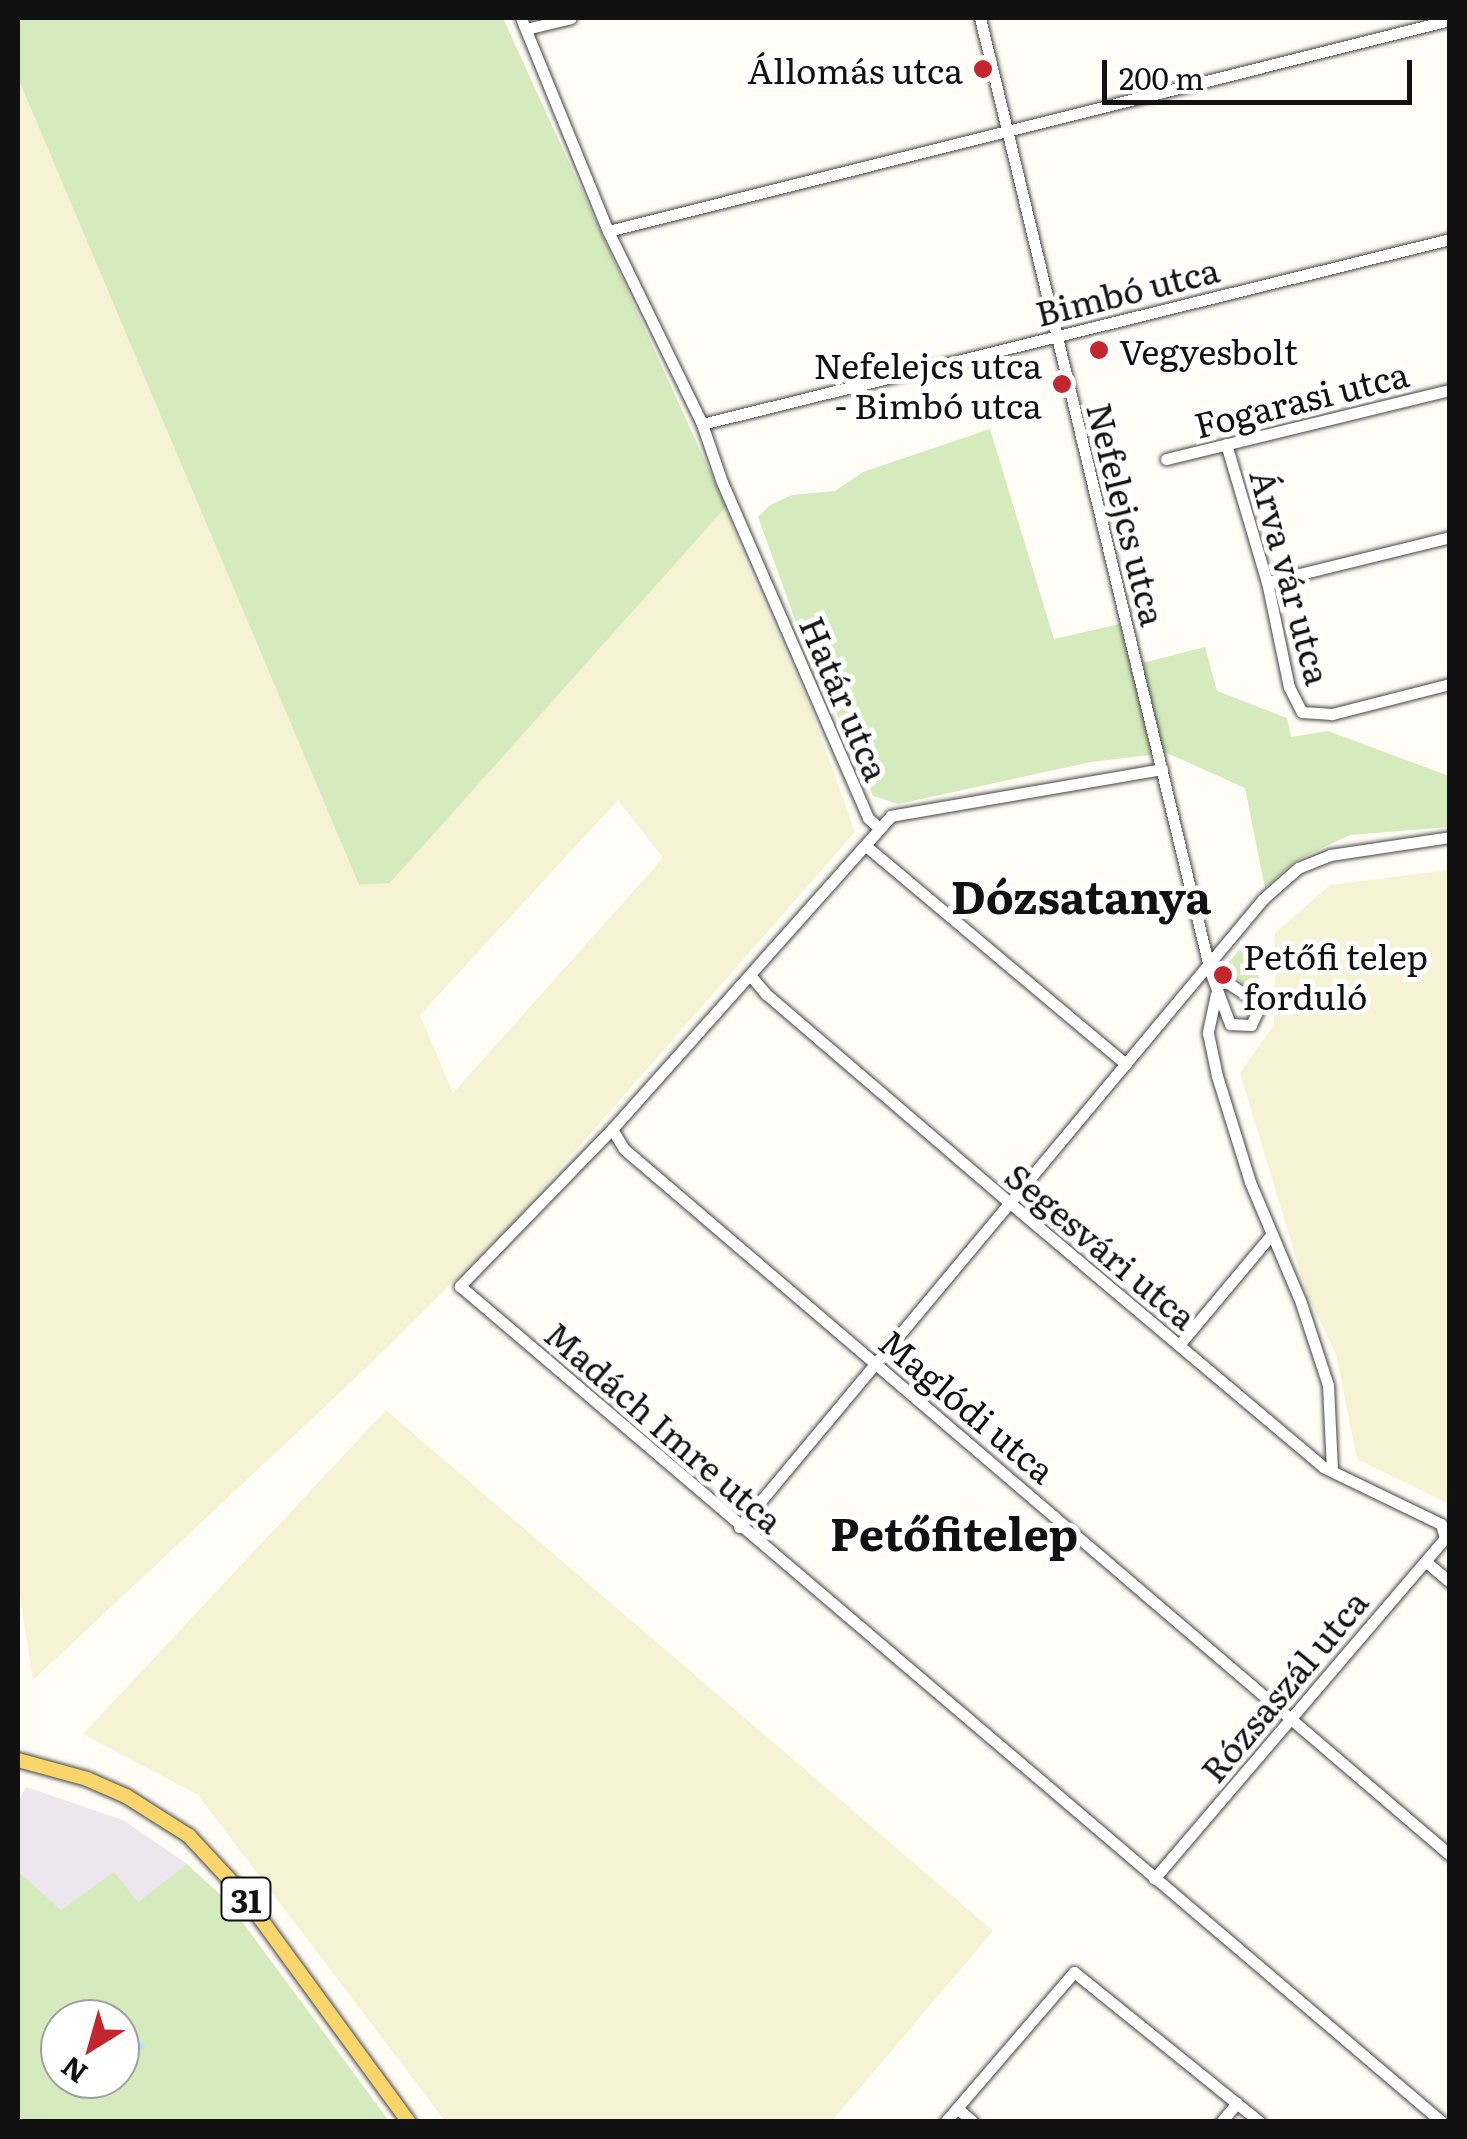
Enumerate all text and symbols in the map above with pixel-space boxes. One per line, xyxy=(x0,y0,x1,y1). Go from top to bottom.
scale bar xyxy=(1107,40,1417,102)
place label: Állomás utca xyxy=(747,48,963,90)
text: 200 m xyxy=(1119,55,1204,99)
marker: Állomás utca xyxy=(972,58,994,80)
street label: Bimbó utca xyxy=(1031,247,1223,333)
place label: Vegyesbolt xyxy=(1119,329,1298,371)
marker: Vegyesbolt xyxy=(1088,339,1110,361)
place label: Nefelejcs utca - Bimbó utca xyxy=(813,343,1042,425)
street label: Fogarasi utca xyxy=(1190,351,1412,445)
marker: Nefelejcs utca - Bimbó utca xyxy=(1051,373,1073,395)
street label: Nefelejcs utca xyxy=(1080,398,1176,630)
street label: Árva vár utca xyxy=(1243,465,1341,689)
street label: Határ utca xyxy=(793,609,899,787)
district label: Dózsatanya xyxy=(951,868,1211,922)
place label: Petőfi telep forduló xyxy=(1243,934,1428,1016)
marker: Petőfi telep forduló xyxy=(1212,964,1234,986)
street label: Segesvári utca xyxy=(998,1153,1206,1337)
street label: Madách Imre utca xyxy=(538,1311,792,1541)
street label: Maglódi utca xyxy=(872,1320,1064,1490)
district label: Petőfitelep xyxy=(830,1505,1078,1559)
street label: Rózsaszál utca xyxy=(1191,1580,1375,1790)
road number: 31 xyxy=(218,1872,274,1926)
north arrow xyxy=(40,1999,140,2099)
text: N xyxy=(51,2048,95,2095)

